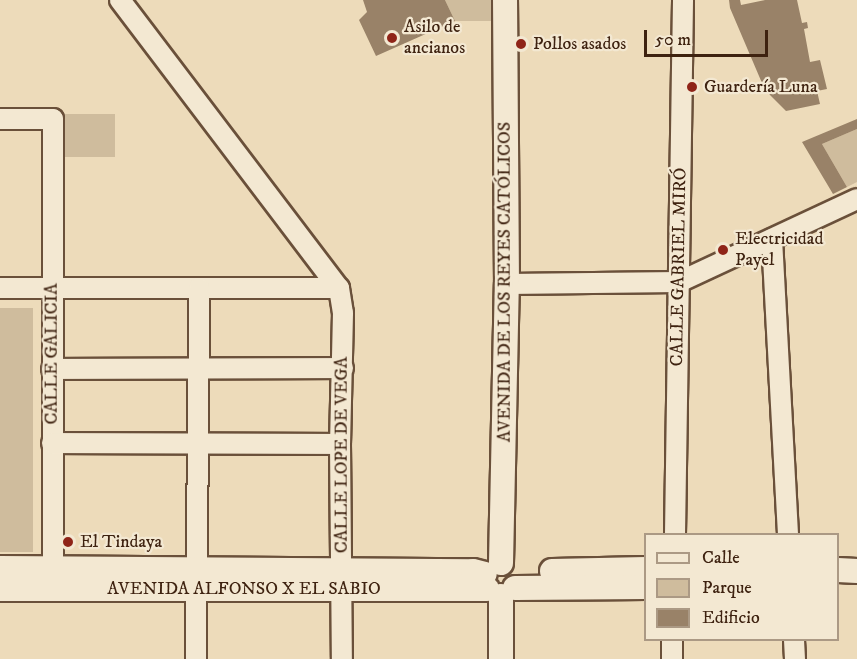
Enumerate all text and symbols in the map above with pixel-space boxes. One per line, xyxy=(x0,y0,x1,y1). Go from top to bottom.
place label: Asilo de ancianos xyxy=(404,17,465,60)
scale bar xyxy=(647,18,772,56)
text: 50 m xyxy=(655,29,691,51)
marker: Asilo de ancianos xyxy=(385,31,399,45)
place label: Pollos asados xyxy=(533,33,626,55)
marker: Pollos asados xyxy=(514,37,528,51)
place label: Guardería Luna xyxy=(704,76,818,98)
marker: Guardería Luna xyxy=(685,80,699,94)
street label: AVENIDA DE LOS REYES CATÓLICOS xyxy=(494,122,516,442)
street label: CALLE GABRIEL MIRÓ xyxy=(666,167,692,367)
place label: Electricidad Payel xyxy=(735,229,823,272)
marker: Electricidad Payel xyxy=(716,243,730,257)
street label: CALLE GALICIA xyxy=(41,283,63,425)
street label: CALLE LOPE DE VEGA xyxy=(331,357,353,553)
place label: El Tindaya xyxy=(80,531,162,553)
legend xyxy=(644,533,839,641)
marker: El Tindaya xyxy=(61,535,75,549)
text: Calle xyxy=(702,547,740,569)
text: Parque xyxy=(702,577,752,599)
street label: AVENIDA ALFONSO X EL SABIO xyxy=(107,578,381,600)
text: Edificio xyxy=(702,607,760,629)

